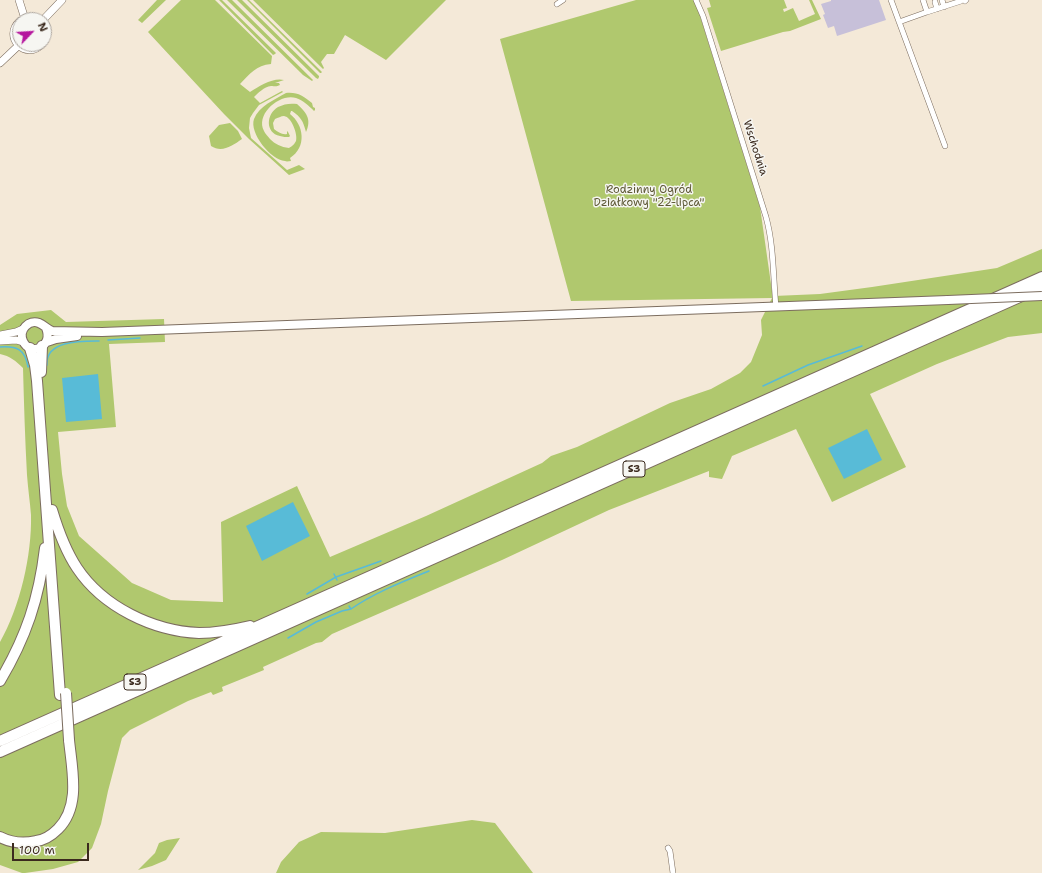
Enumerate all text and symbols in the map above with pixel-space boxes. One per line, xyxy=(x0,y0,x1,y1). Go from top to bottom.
north arrow xyxy=(12,12,52,52)
text: N xyxy=(34,20,51,34)
street label: Wschodnia xyxy=(740,119,770,177)
park label: Rodzinny Ogród Działkowy "22-lipca" xyxy=(594,183,704,209)
road number: S3 xyxy=(623,461,645,477)
road number: S3 xyxy=(124,674,146,690)
scale bar xyxy=(14,835,91,861)
text: 100 m xyxy=(19,842,55,858)

